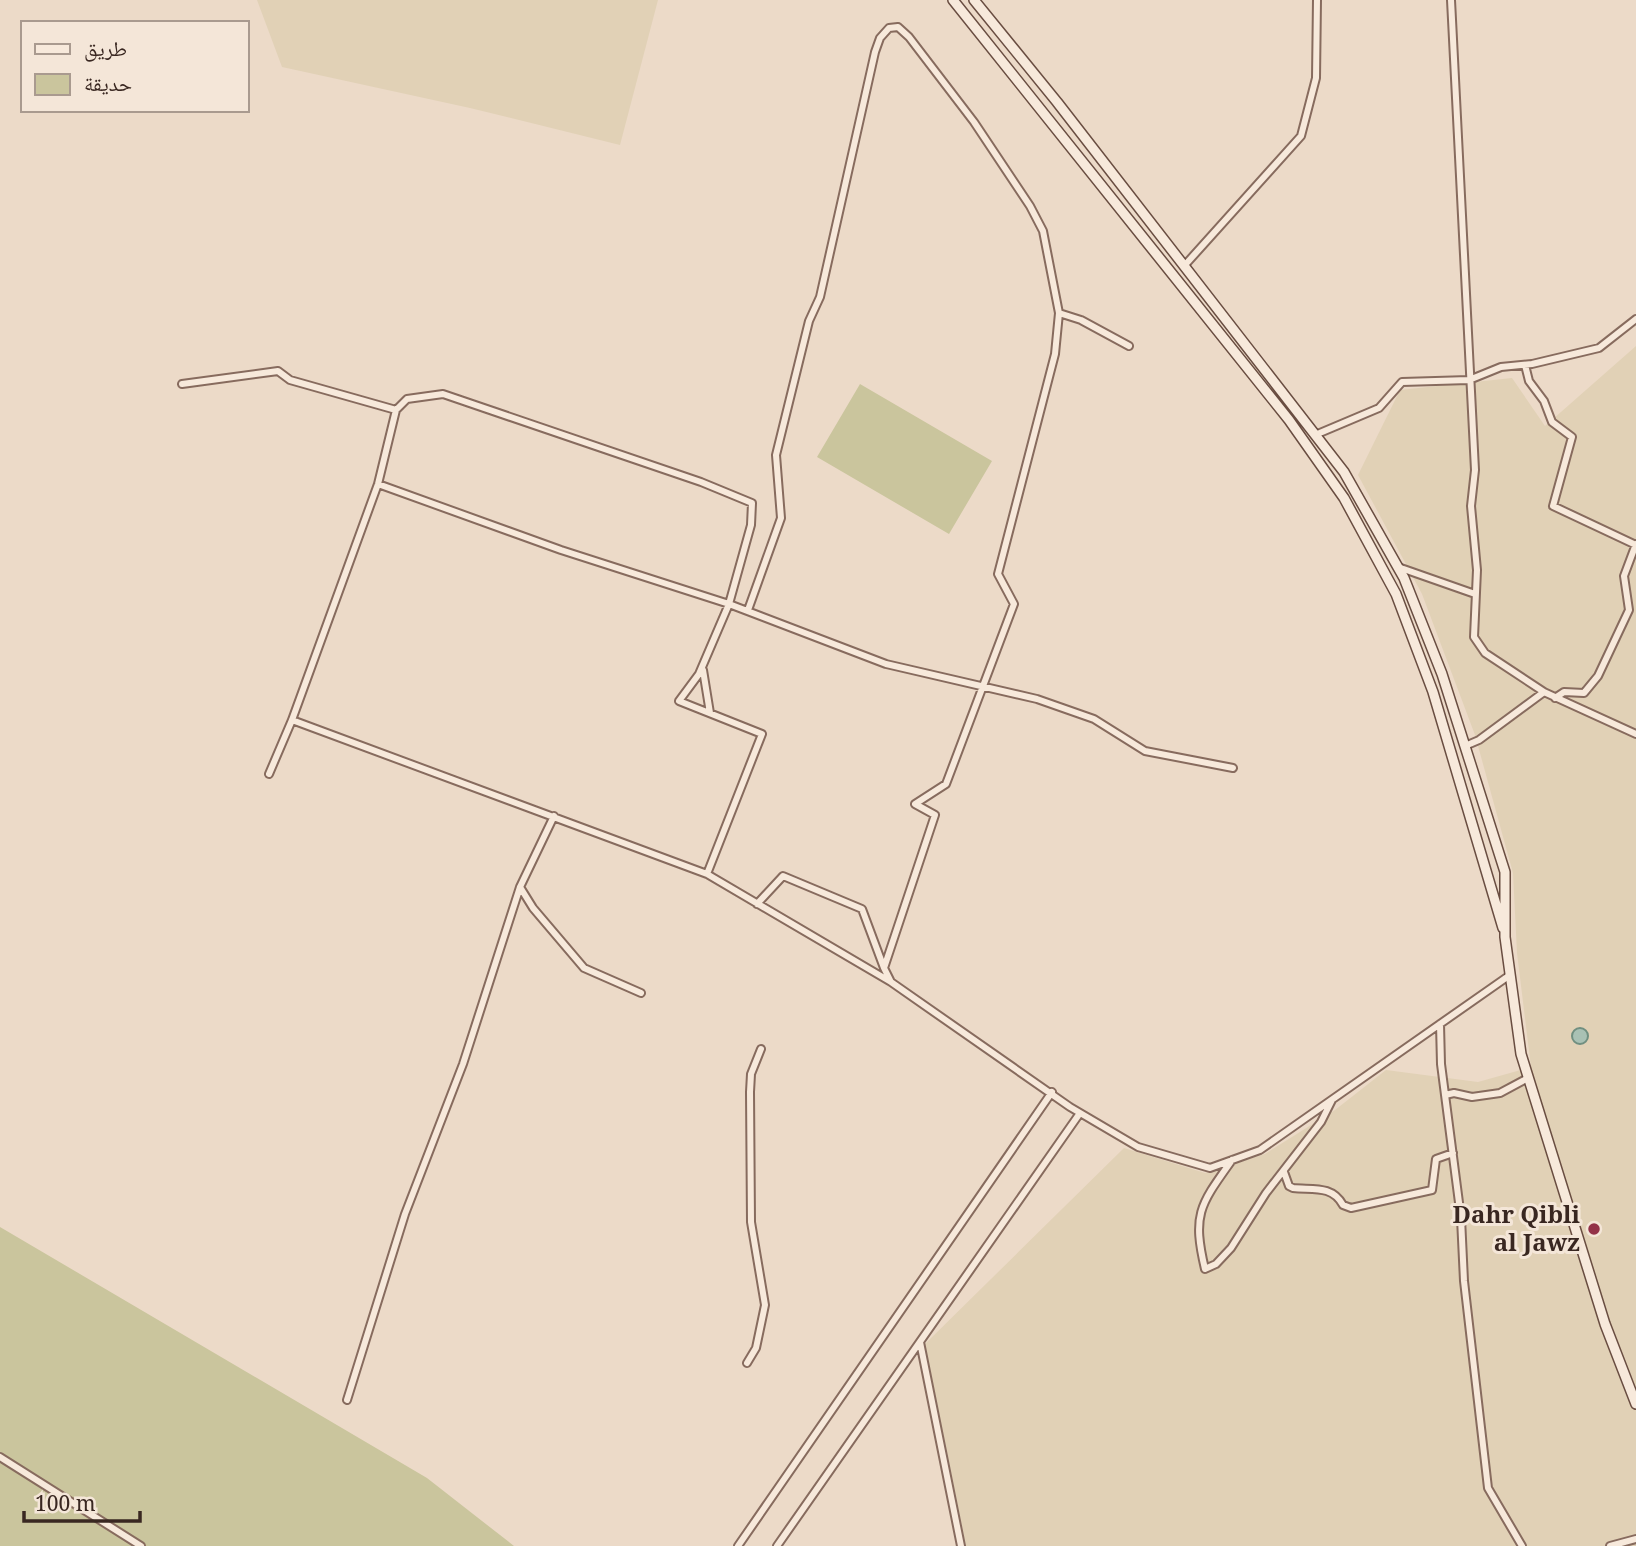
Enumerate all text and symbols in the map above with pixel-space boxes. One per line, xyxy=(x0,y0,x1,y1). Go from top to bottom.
legend xyxy=(21,21,248,112)
text: طريق xyxy=(84,34,127,62)
text: حديقة xyxy=(84,69,132,97)
place label: Dahr Qibli al Jawz xyxy=(1453,1197,1581,1258)
marker: Dahr Qibli al Jawz xyxy=(1586,1221,1602,1237)
scale bar xyxy=(24,1480,140,1524)
text: 100 m xyxy=(35,1489,96,1517)

